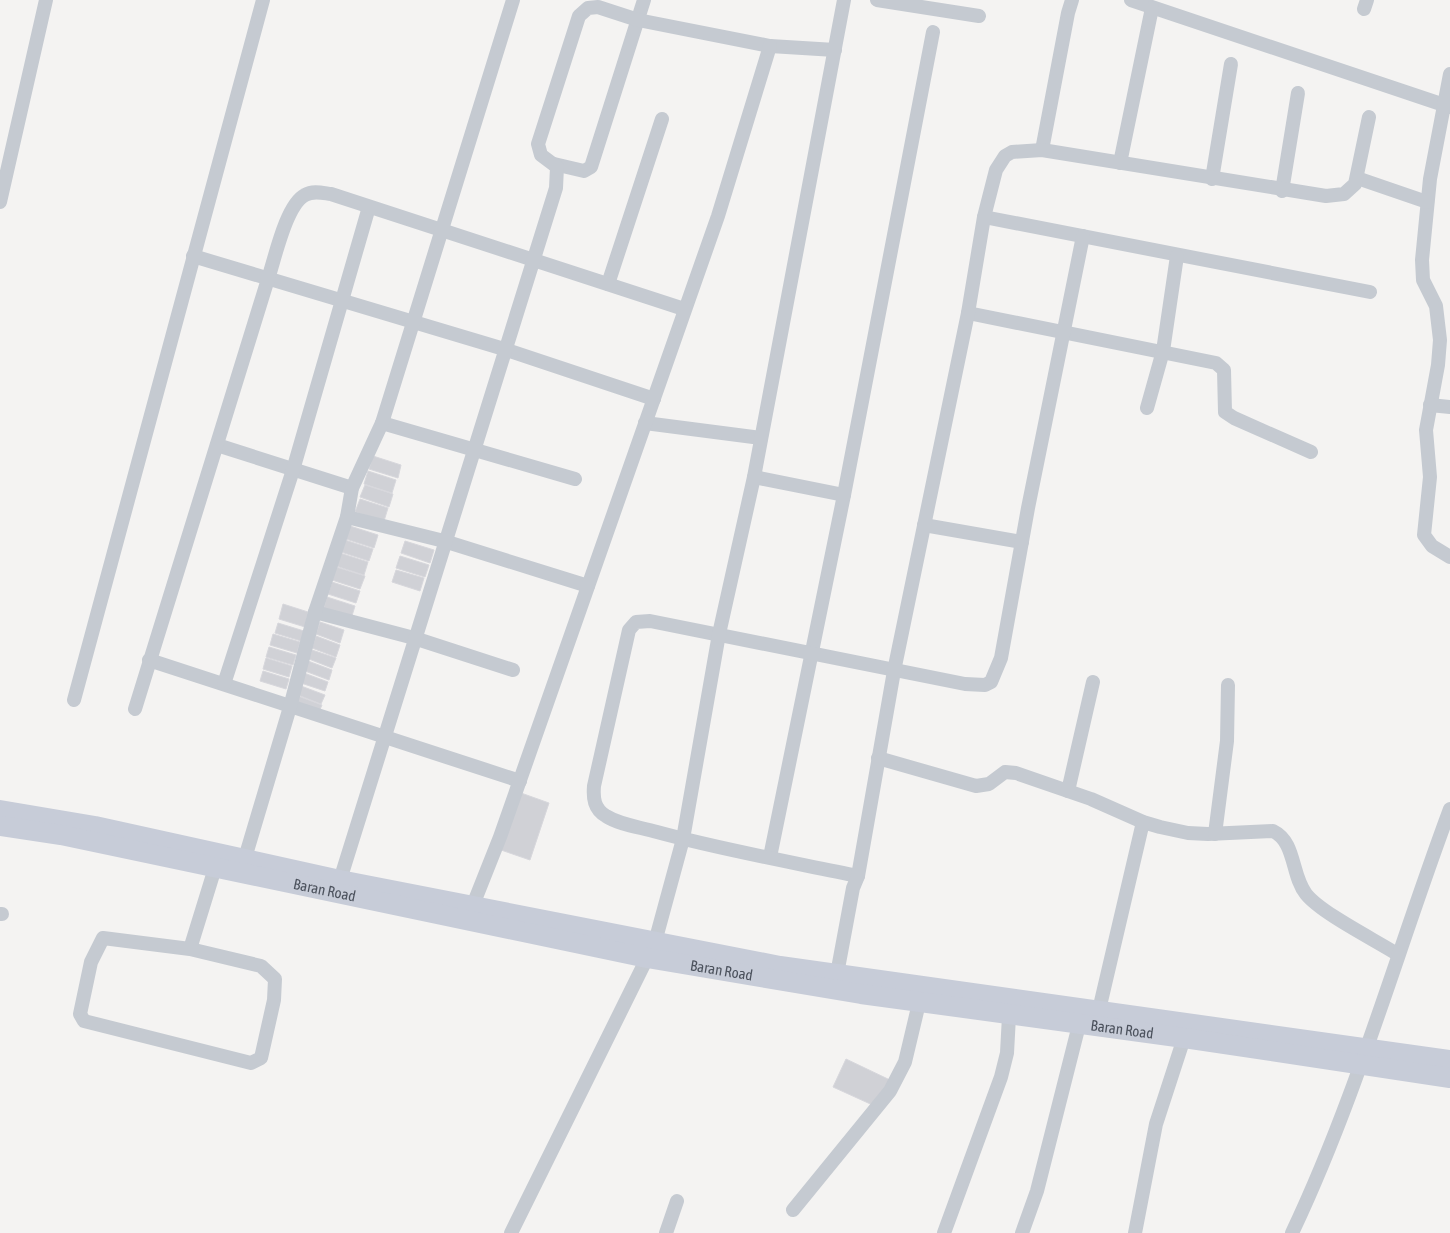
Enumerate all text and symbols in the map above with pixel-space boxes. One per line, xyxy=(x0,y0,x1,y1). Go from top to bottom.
street label: Baran Road xyxy=(292,875,357,905)
street label: Baran Road xyxy=(689,956,754,984)
street label: Baran Road xyxy=(1090,1016,1155,1042)

